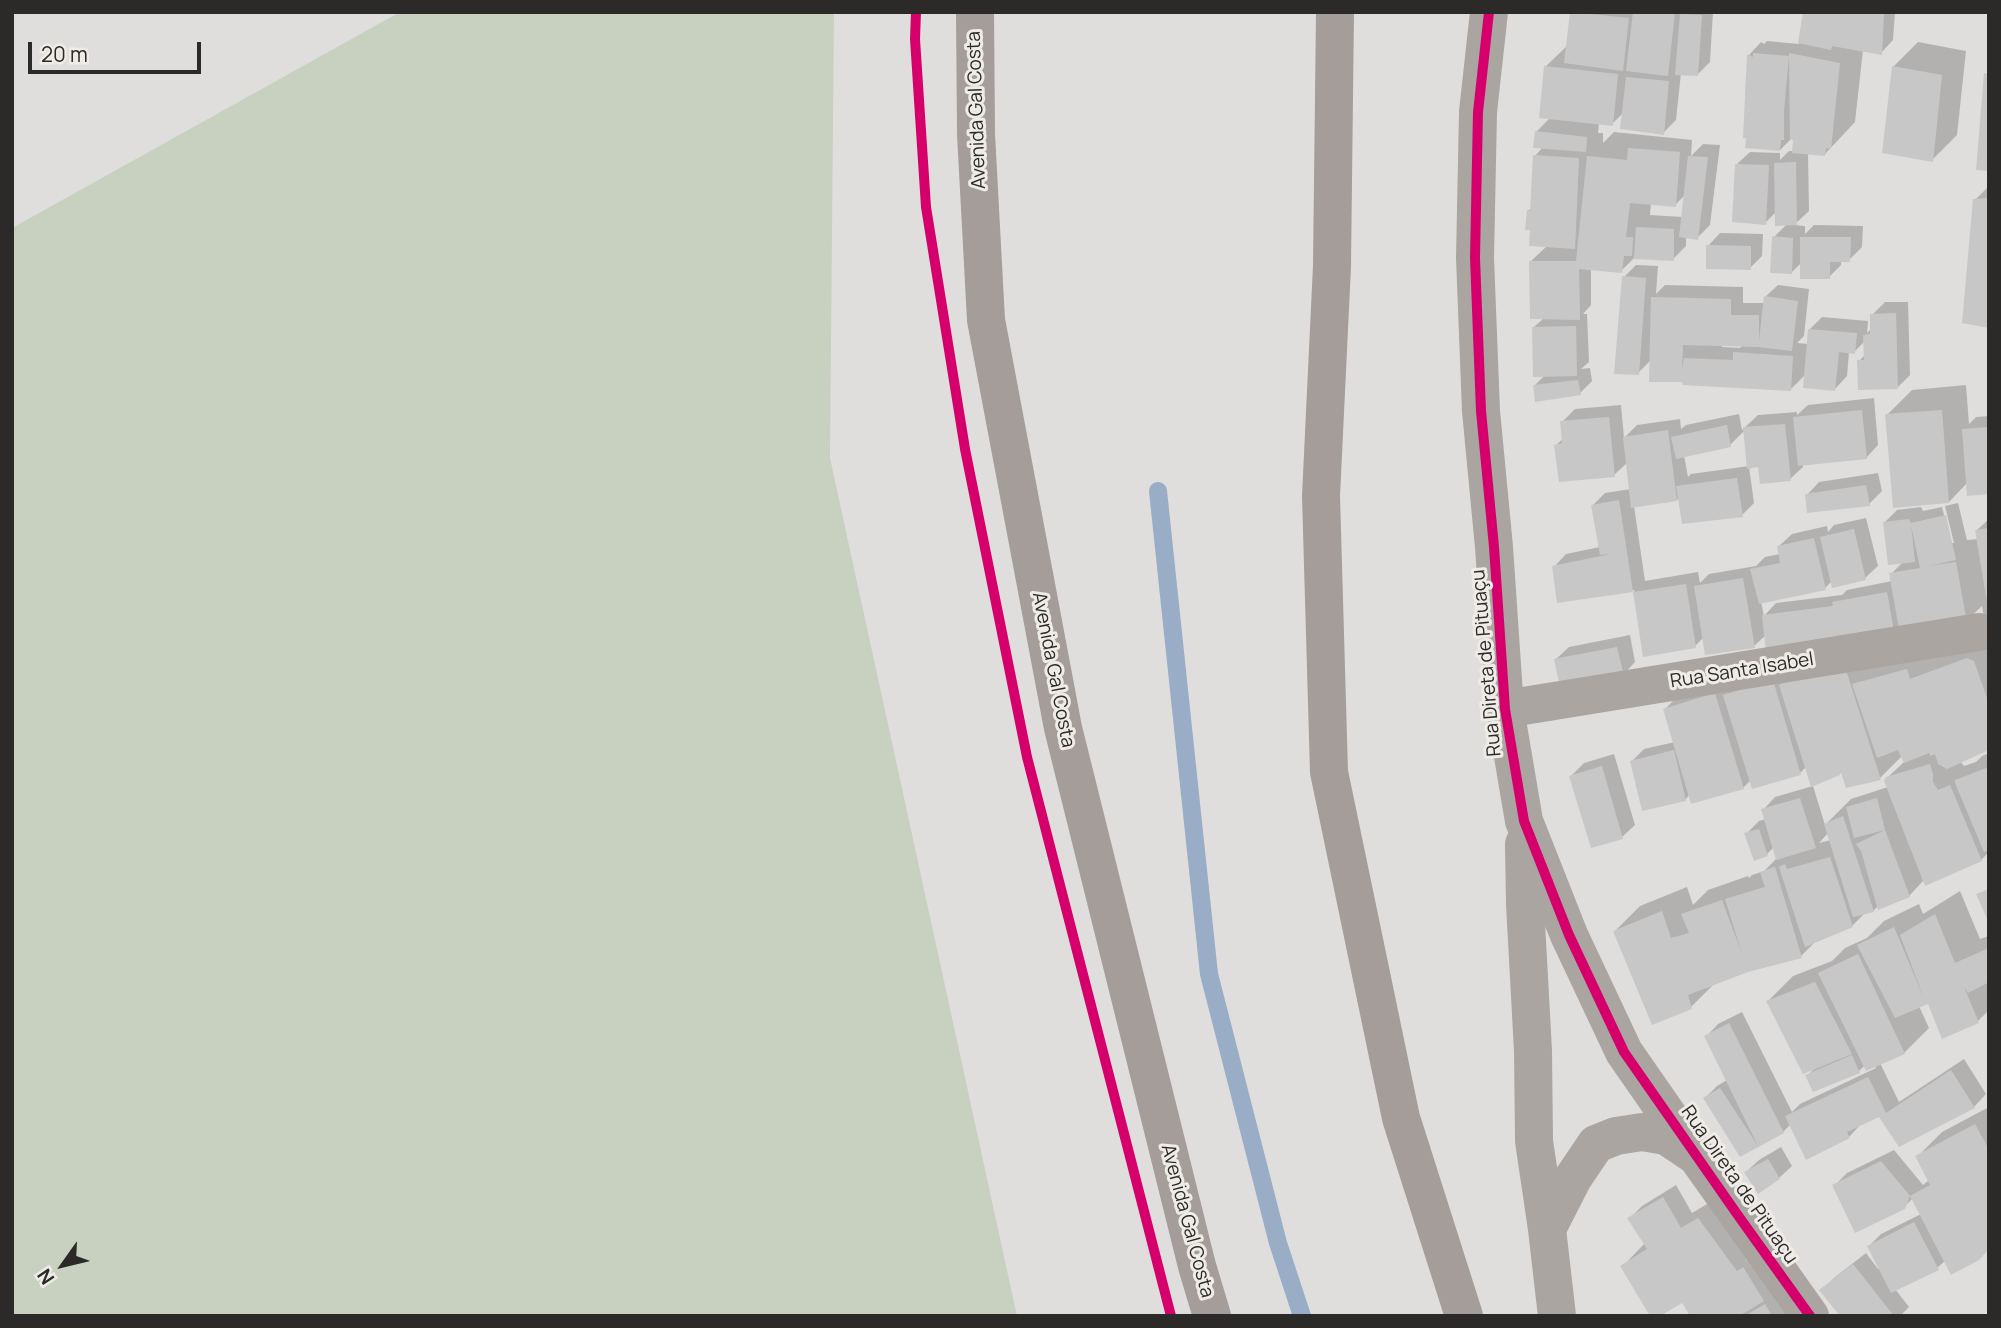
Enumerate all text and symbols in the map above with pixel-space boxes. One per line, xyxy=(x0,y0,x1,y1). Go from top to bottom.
scale bar xyxy=(32,28,205,72)
street label: Avenida Gal Costa xyxy=(963,31,991,189)
text: 20 m xyxy=(41,40,88,68)
street label: Rua Direta de Pituaçu xyxy=(1467,568,1507,758)
street label: Avenida Gal Costa xyxy=(1027,590,1079,750)
street label: Rua Santa Isabel xyxy=(1669,648,1815,694)
street label: Rua Direta de Pituaçu xyxy=(1676,1102,1802,1268)
street label: Avenida Gal Costa xyxy=(1156,1142,1218,1300)
north arrow xyxy=(28,1230,98,1300)
text: N xyxy=(31,1264,60,1290)

